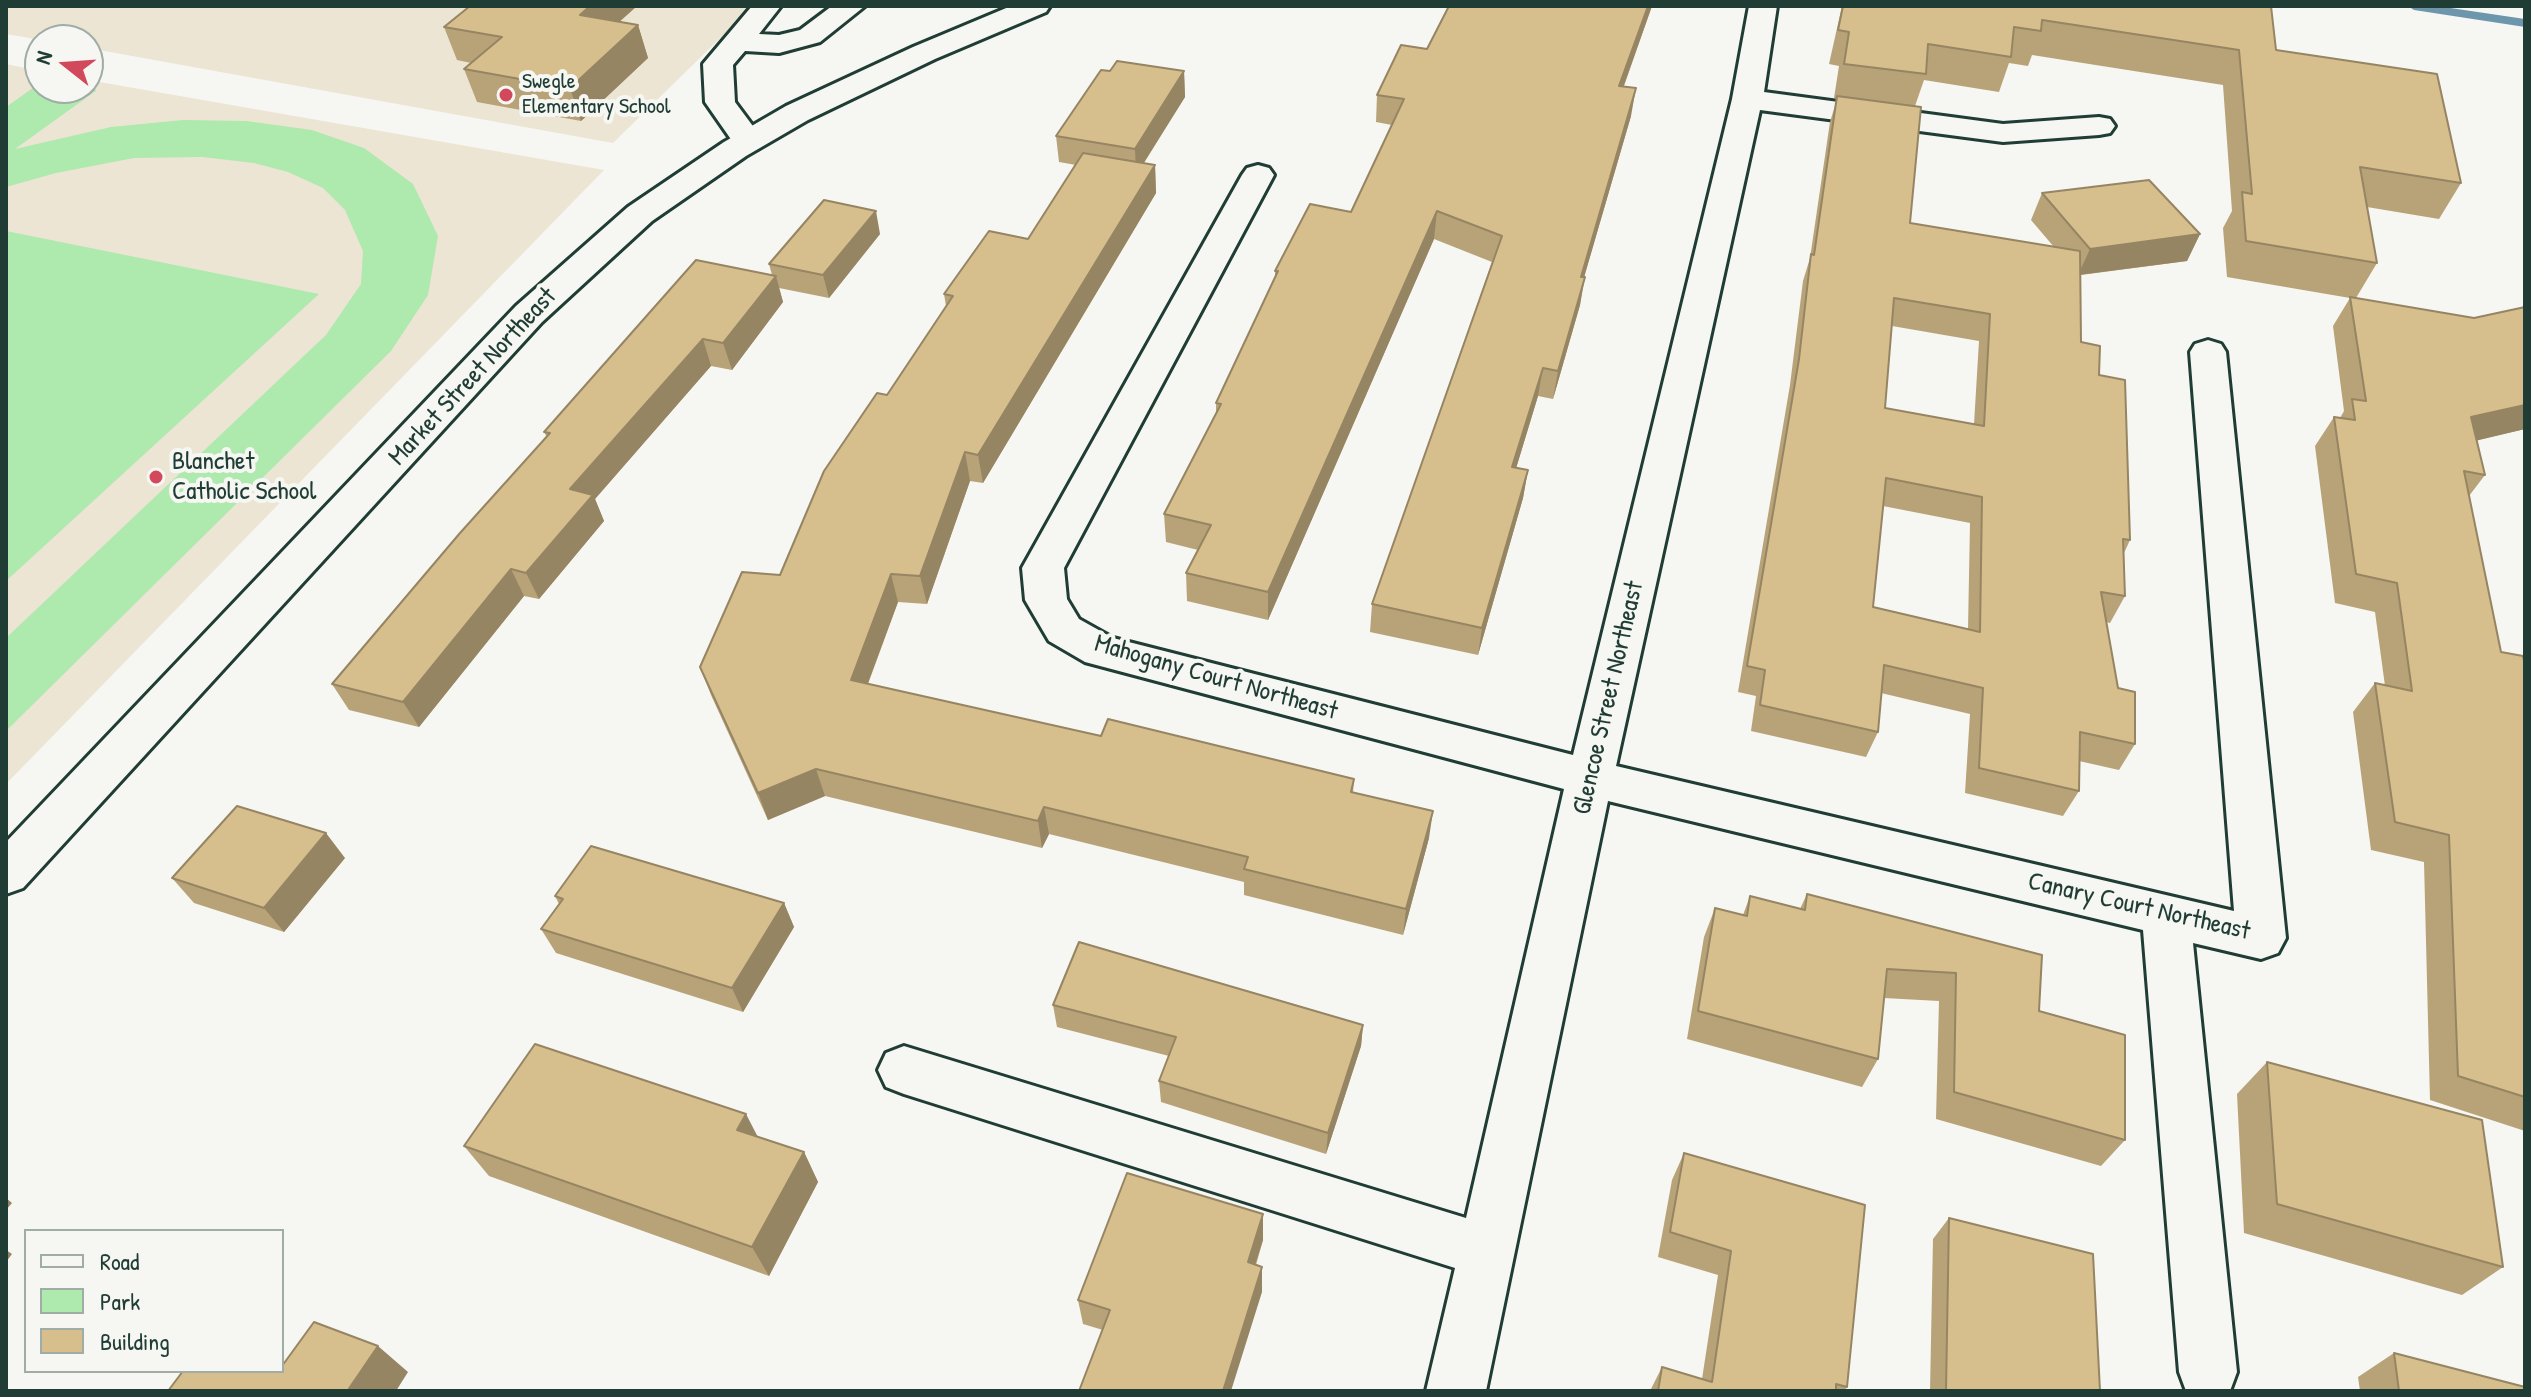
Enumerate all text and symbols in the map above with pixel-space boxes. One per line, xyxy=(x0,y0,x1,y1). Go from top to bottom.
north arrow xyxy=(24,24,104,104)
text: N xyxy=(27,48,59,68)
place label: Swegle Elementary School xyxy=(522,69,670,120)
marker: Swegle Elementary School xyxy=(497,86,515,104)
street label: Market Street Northeast xyxy=(383,282,563,472)
place label: Blanchet Catholic School xyxy=(172,446,316,508)
marker: Blanchet Catholic School xyxy=(147,468,165,486)
street label: Glencoe Street Northeast xyxy=(1567,578,1651,818)
street label: Mahogany Court Northeast xyxy=(1091,628,1341,728)
street label: Canary Court Northeast xyxy=(2025,866,2253,948)
legend xyxy=(24,1229,284,1373)
text: Road xyxy=(100,1245,139,1277)
text: Park xyxy=(100,1285,140,1317)
text: Building xyxy=(100,1325,170,1357)

